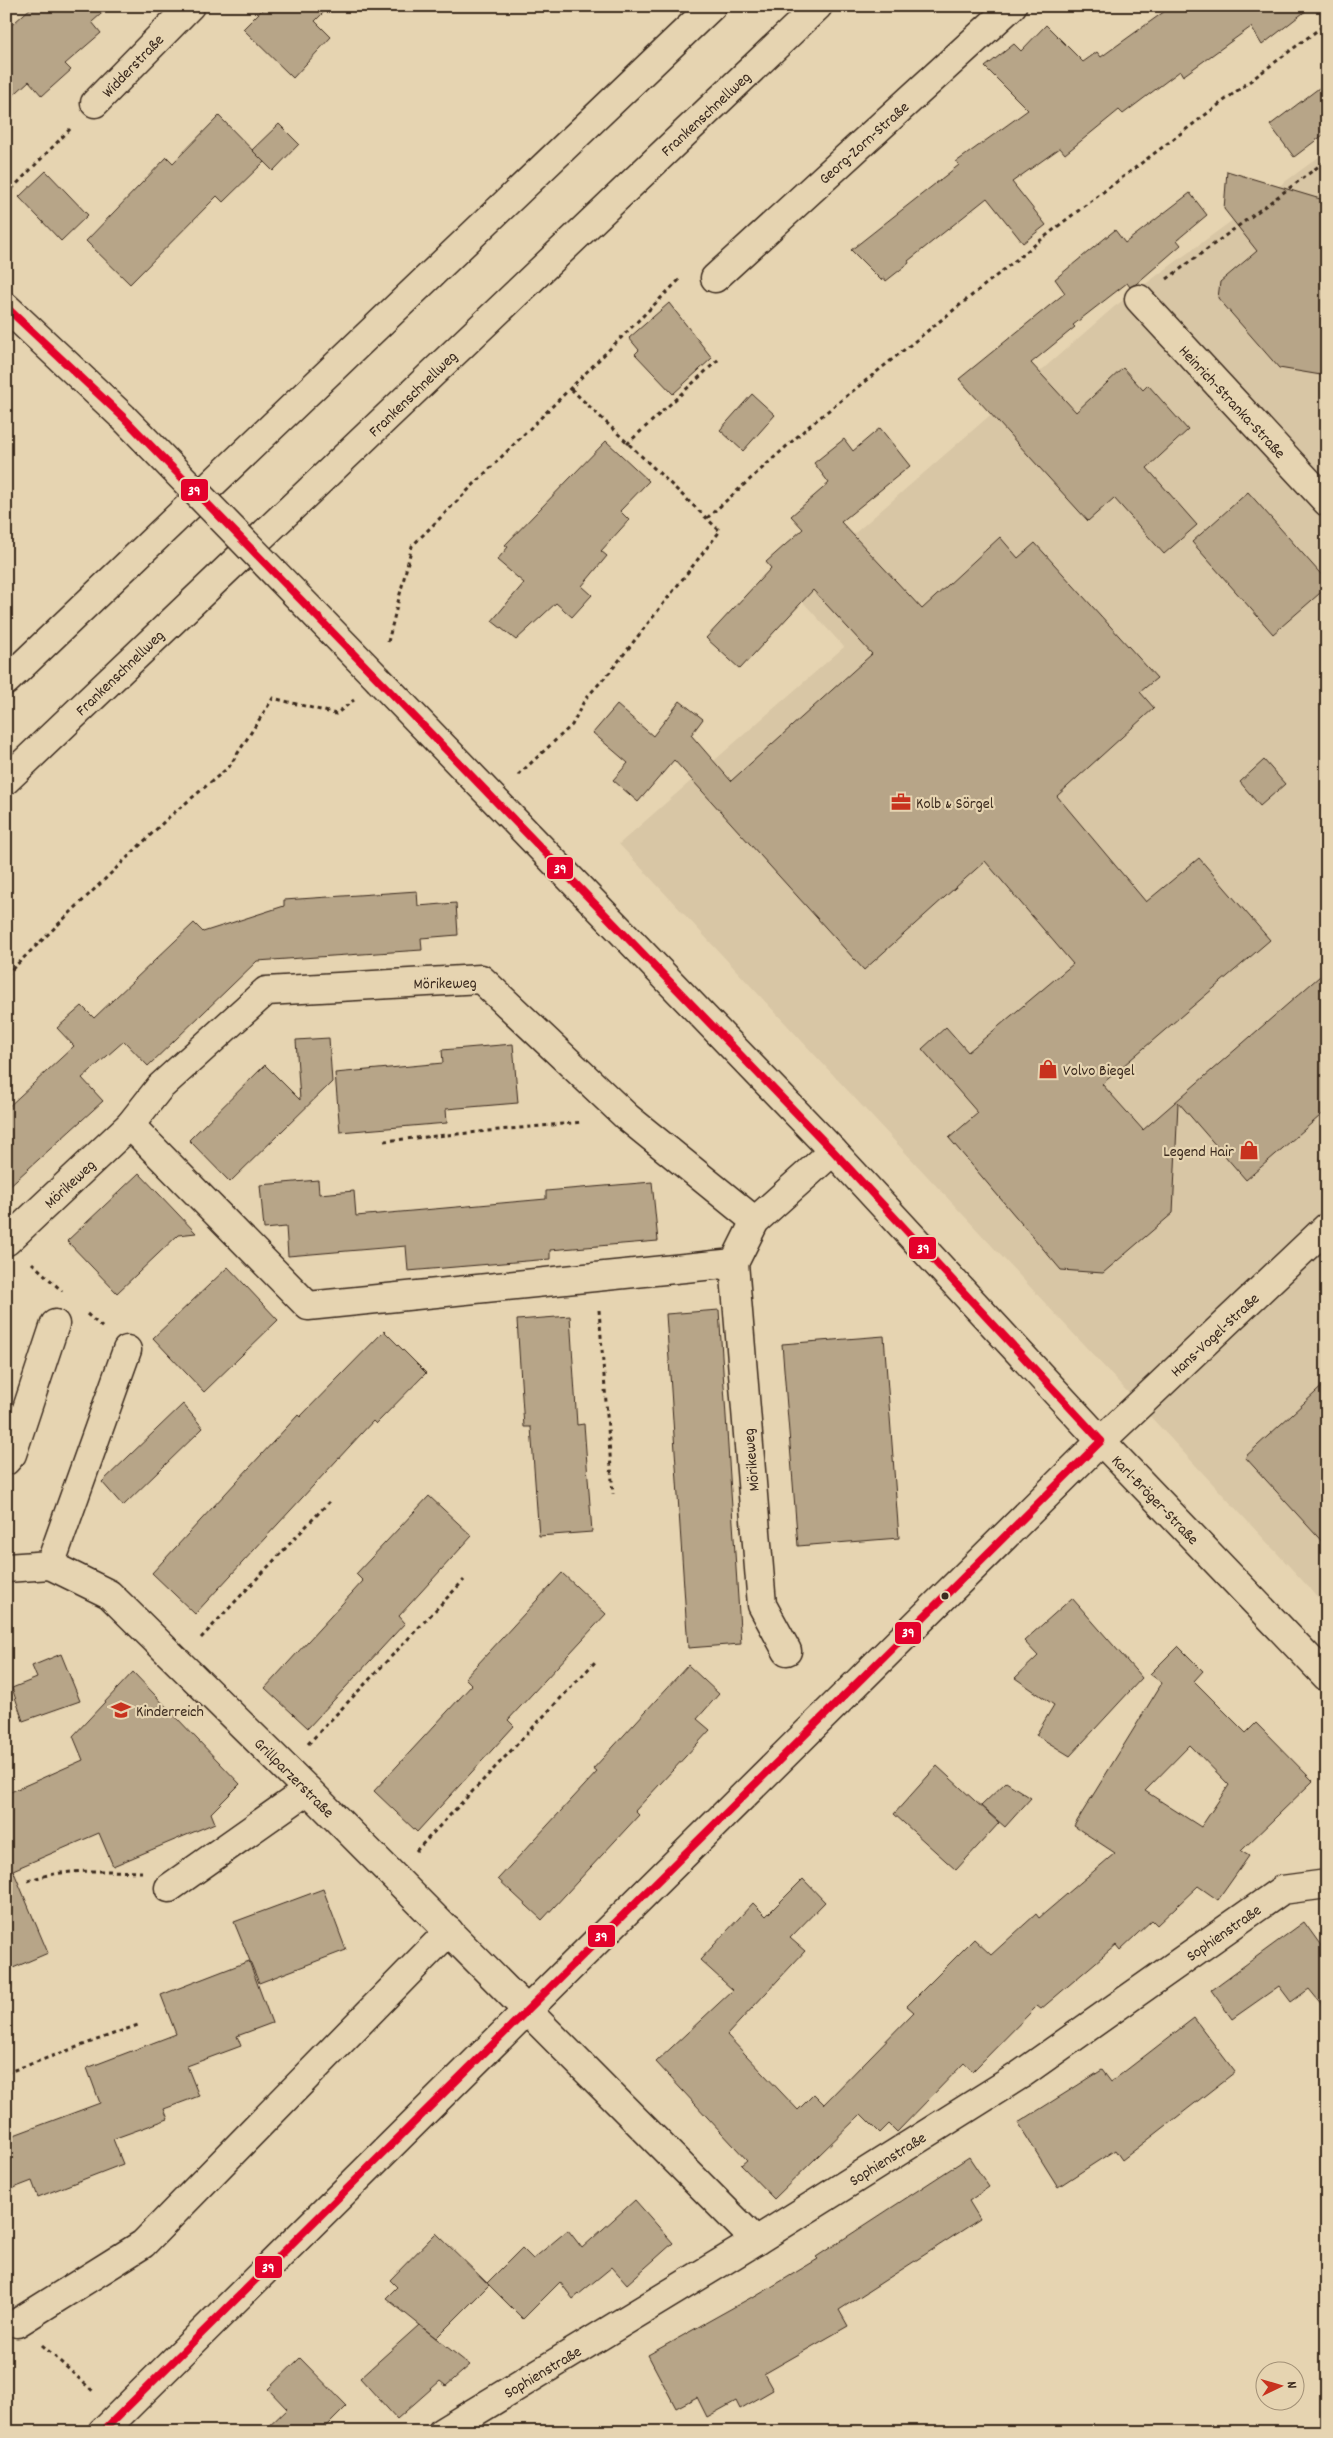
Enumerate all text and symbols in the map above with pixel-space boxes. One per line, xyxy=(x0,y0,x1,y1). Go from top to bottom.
street label: Widderstraße xyxy=(97,30,170,104)
street label: Frankenschnellweg xyxy=(656,67,757,163)
street label: Georg-Zorn-Straße xyxy=(814,97,915,191)
street label: Heinrich-Stranka-Straße xyxy=(1172,341,1290,465)
street label: Frankenschnellweg xyxy=(364,346,463,443)
line badge: 39 xyxy=(180,478,209,502)
text: 39 xyxy=(188,482,200,502)
street label: Frankenschnellweg xyxy=(71,625,170,722)
office icon: Kolb & Sörgel xyxy=(890,791,912,813)
place label: Kolb & Sörgel xyxy=(916,793,994,816)
line badge: 39 xyxy=(546,856,574,880)
text: 39 xyxy=(554,860,566,880)
street label: Mörikeweg xyxy=(413,972,477,997)
shop icon: Volvo Biegel xyxy=(1037,1058,1059,1080)
place label: Volvo Biegel xyxy=(1063,1060,1135,1083)
shop icon: Legend Hair xyxy=(1238,1139,1260,1161)
place label: Legend Hair xyxy=(1163,1141,1234,1164)
street label: Mörikeweg xyxy=(40,1155,102,1215)
line badge: 39 xyxy=(908,1236,937,1260)
text: 39 xyxy=(917,1240,929,1260)
street label: Hans-Vogel-Straße xyxy=(1166,1288,1265,1383)
street label: Mörikeweg xyxy=(738,1427,767,1492)
street label: Karl-Bröger-Straße xyxy=(1105,1451,1203,1551)
unlabelled marker xyxy=(940,1591,950,1601)
line badge: 39 xyxy=(894,1621,922,1645)
text: 39 xyxy=(902,1624,914,1644)
school or university icon: Kinderreich xyxy=(110,1699,132,1721)
place label: Kinderreich xyxy=(136,1701,204,1724)
street label: Grillparzerstraße xyxy=(248,1733,339,1824)
street label: Sophienstraße xyxy=(1182,1900,1267,1968)
line badge: 39 xyxy=(587,1924,616,1948)
text: 39 xyxy=(595,1928,607,1948)
street label: Sophienstraße xyxy=(845,2127,931,2193)
line badge: 39 xyxy=(254,2255,283,2279)
text: 39 xyxy=(262,2259,274,2279)
street label: Sophienstraße xyxy=(500,2341,586,2405)
north arrow xyxy=(1256,2360,1306,2410)
text: N xyxy=(1281,2381,1301,2389)

